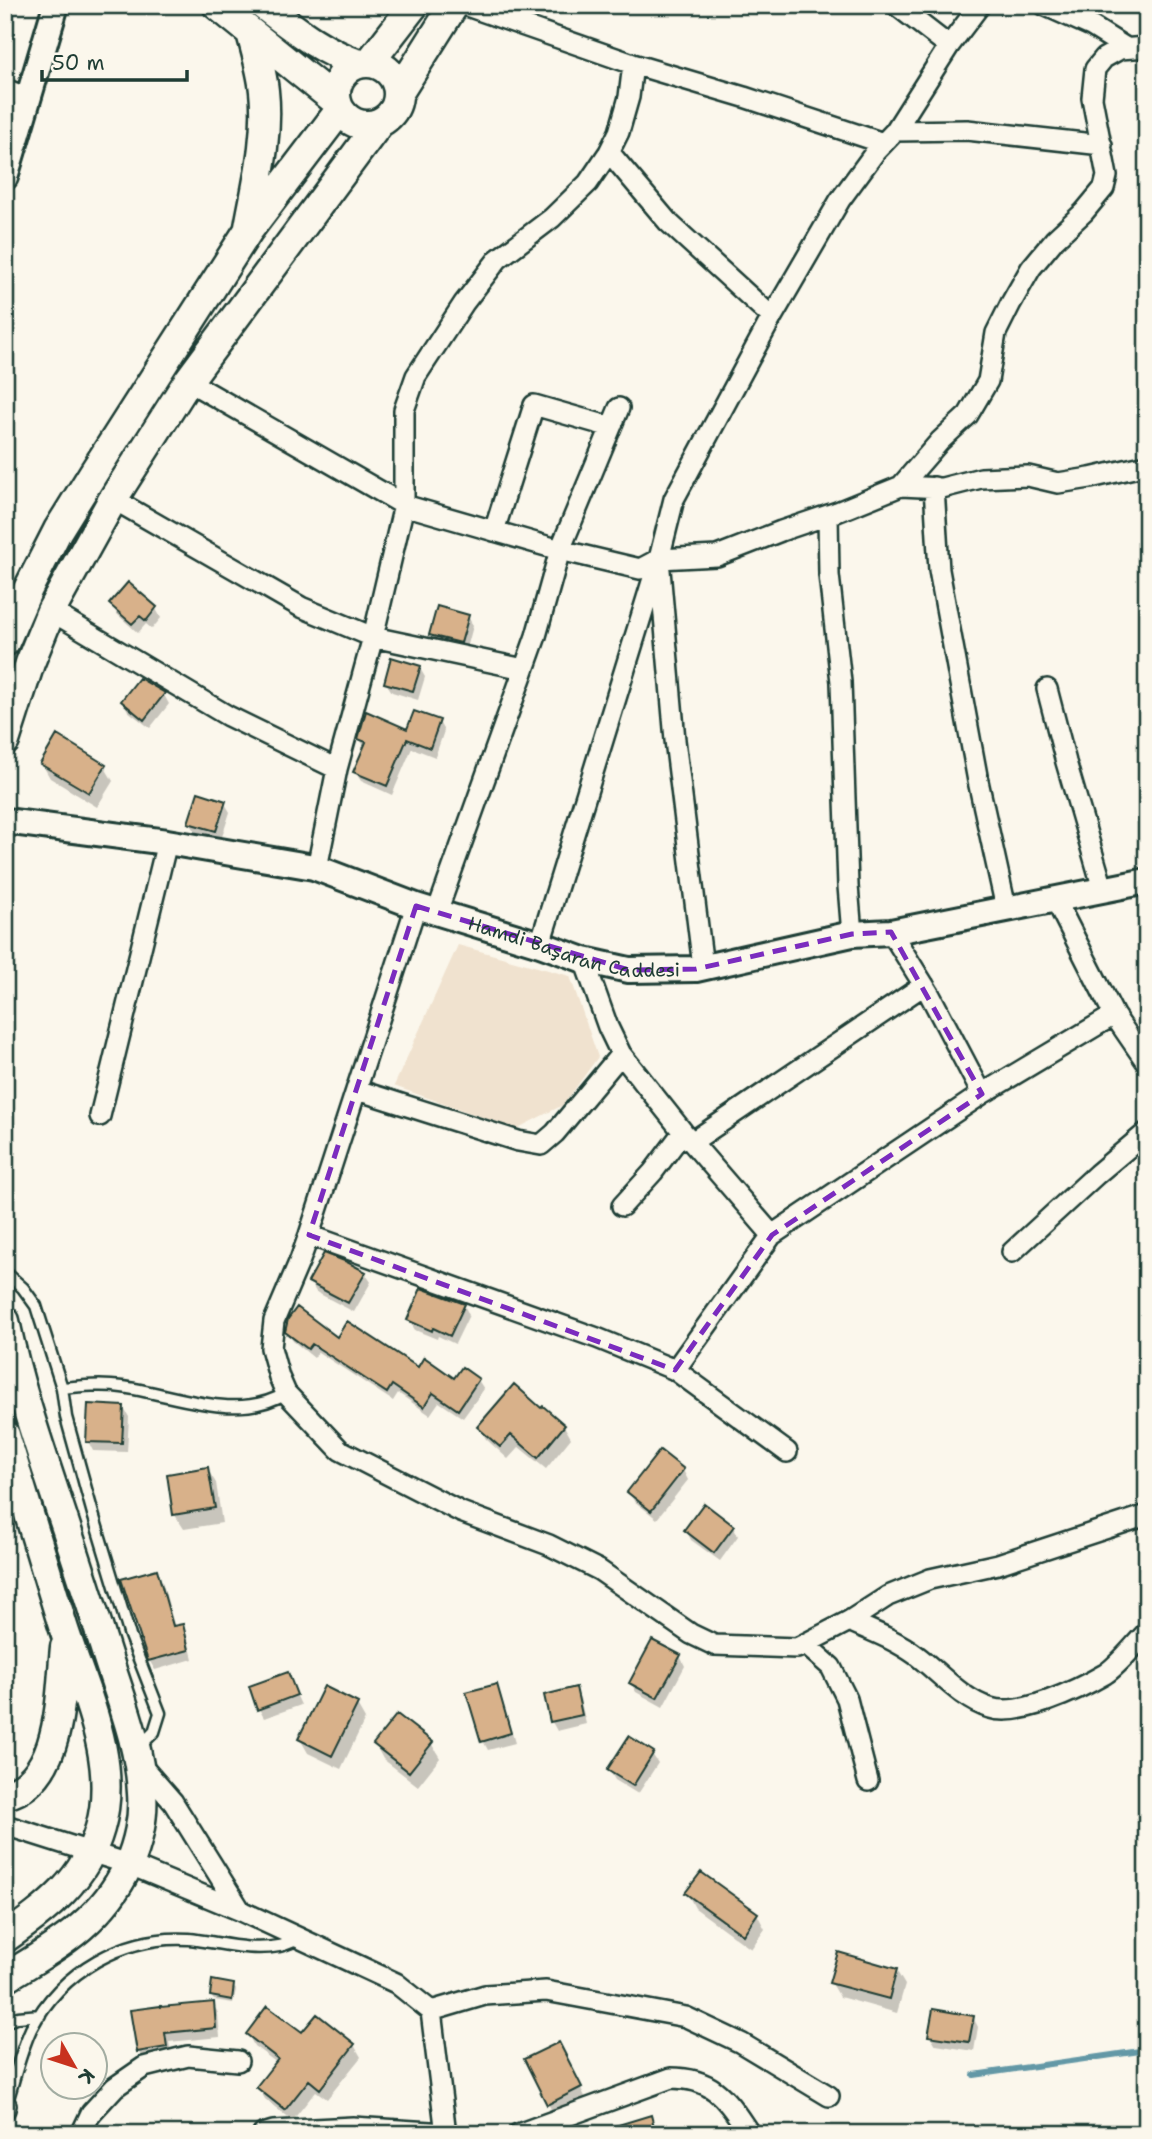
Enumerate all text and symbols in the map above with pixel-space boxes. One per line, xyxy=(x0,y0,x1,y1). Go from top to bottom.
scale bar xyxy=(42,38,187,82)
text: 50 m xyxy=(52,49,105,77)
street label: Hamdi Başaran Caddesi xyxy=(465,910,680,983)
north arrow xyxy=(38,2030,108,2100)
text: K xyxy=(73,2063,101,2089)

